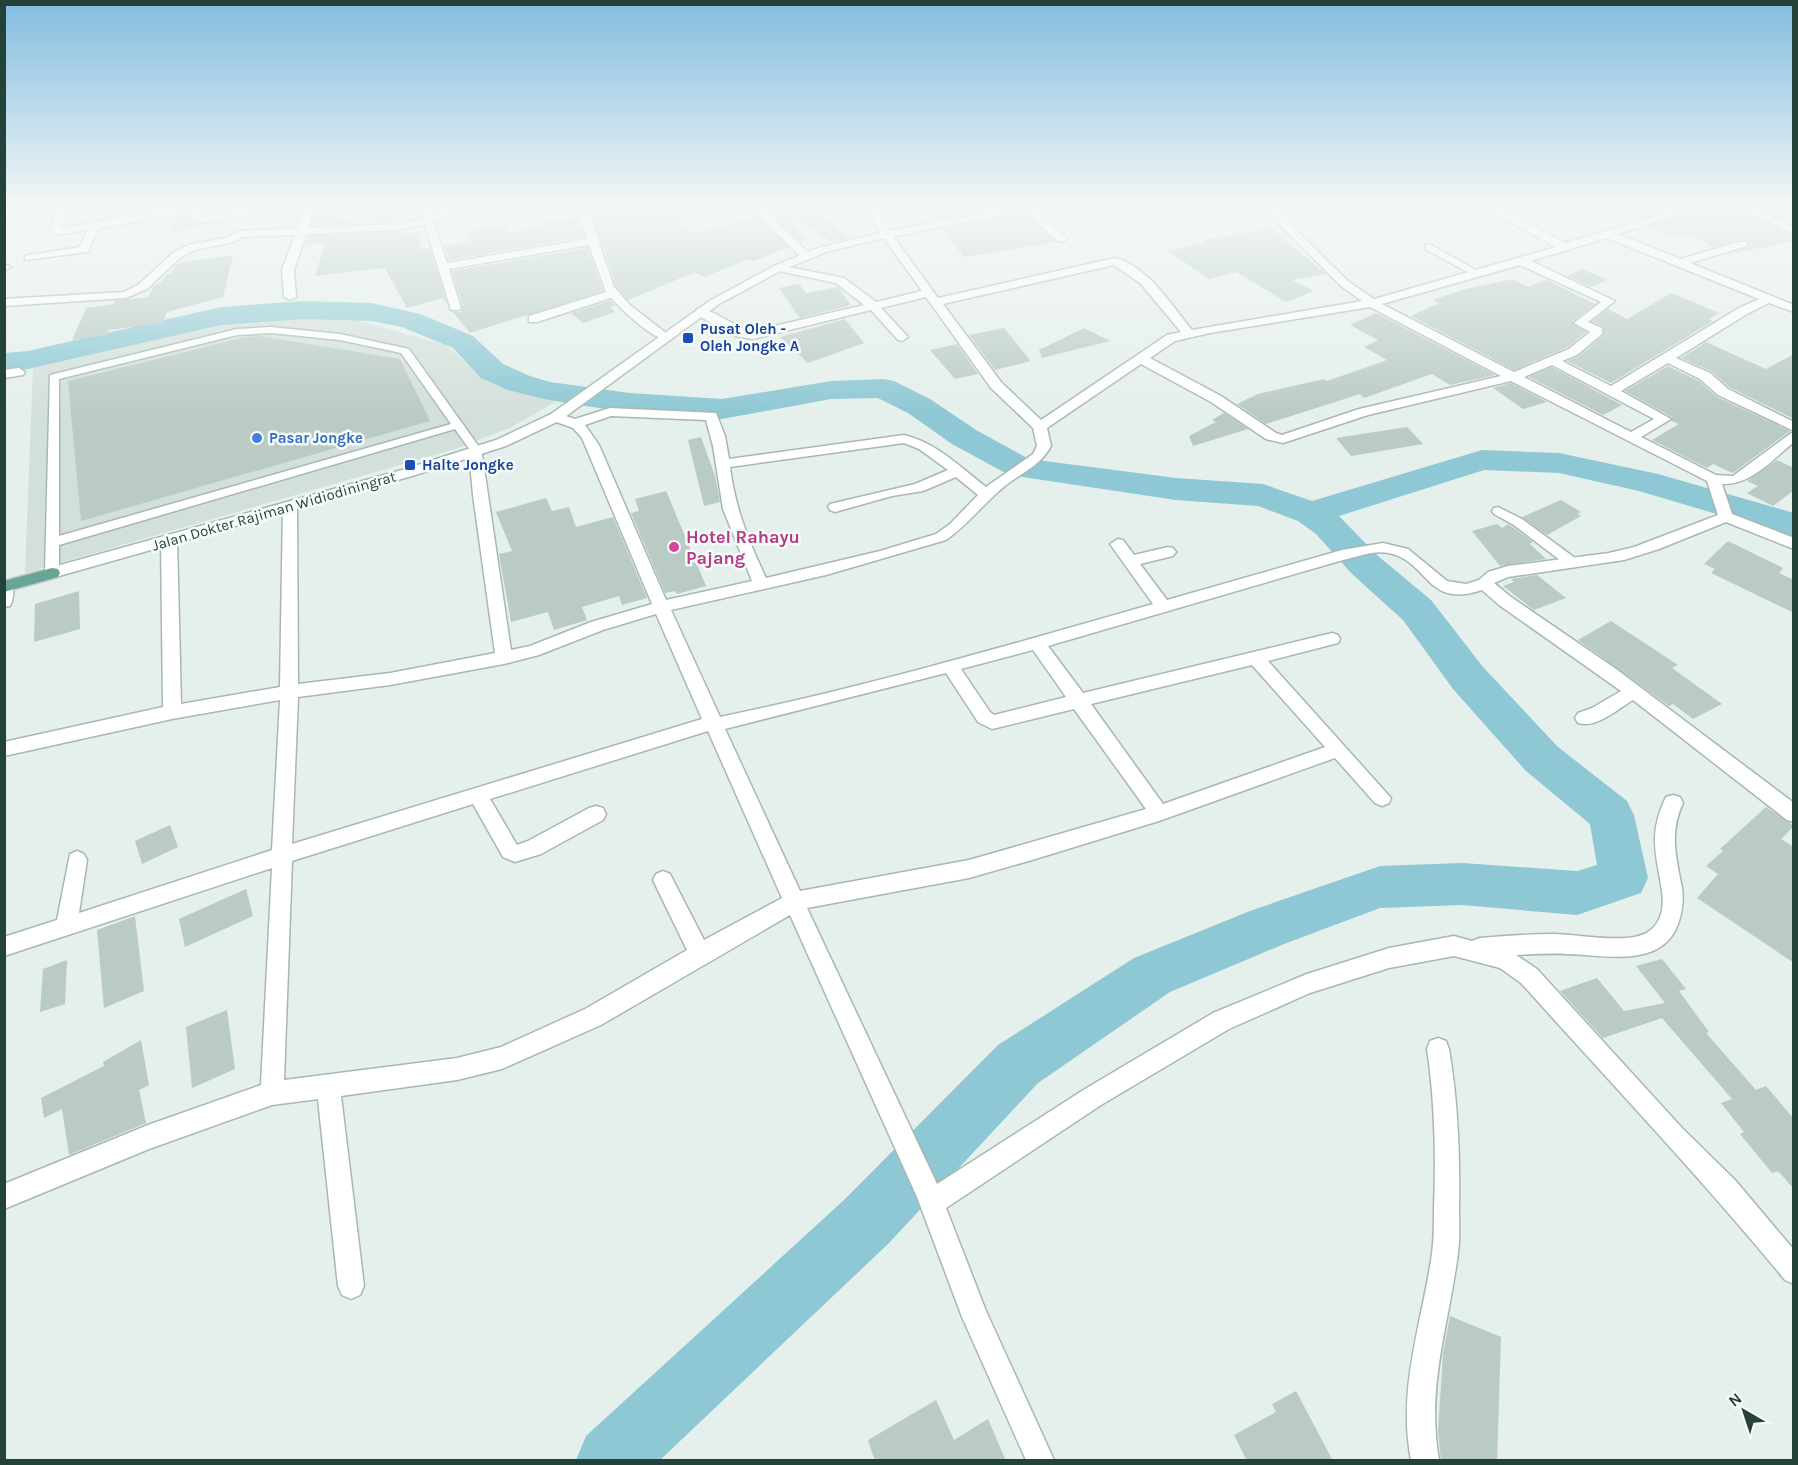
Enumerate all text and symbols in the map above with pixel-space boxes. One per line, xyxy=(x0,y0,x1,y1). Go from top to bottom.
place label: Pusat Oleh - Oleh Jongke A xyxy=(700,320,800,355)
marker: Pusat Oleh - Oleh Jongke A xyxy=(681,331,695,345)
place label: Pasar Jongke xyxy=(269,429,363,447)
marker: Pasar Jongke xyxy=(250,431,264,445)
place label: Halte Jongke xyxy=(422,456,514,474)
marker: Halte Jongke xyxy=(403,458,417,472)
street label: Jalan Dokter Rajiman Widiodiningrat xyxy=(150,467,398,555)
place label: Hotel Rahayu Pajang xyxy=(686,526,800,569)
marker: Hotel Rahayu Pajang xyxy=(667,540,681,554)
north arrow xyxy=(1714,1381,1774,1441)
text: N xyxy=(1724,1389,1745,1411)

